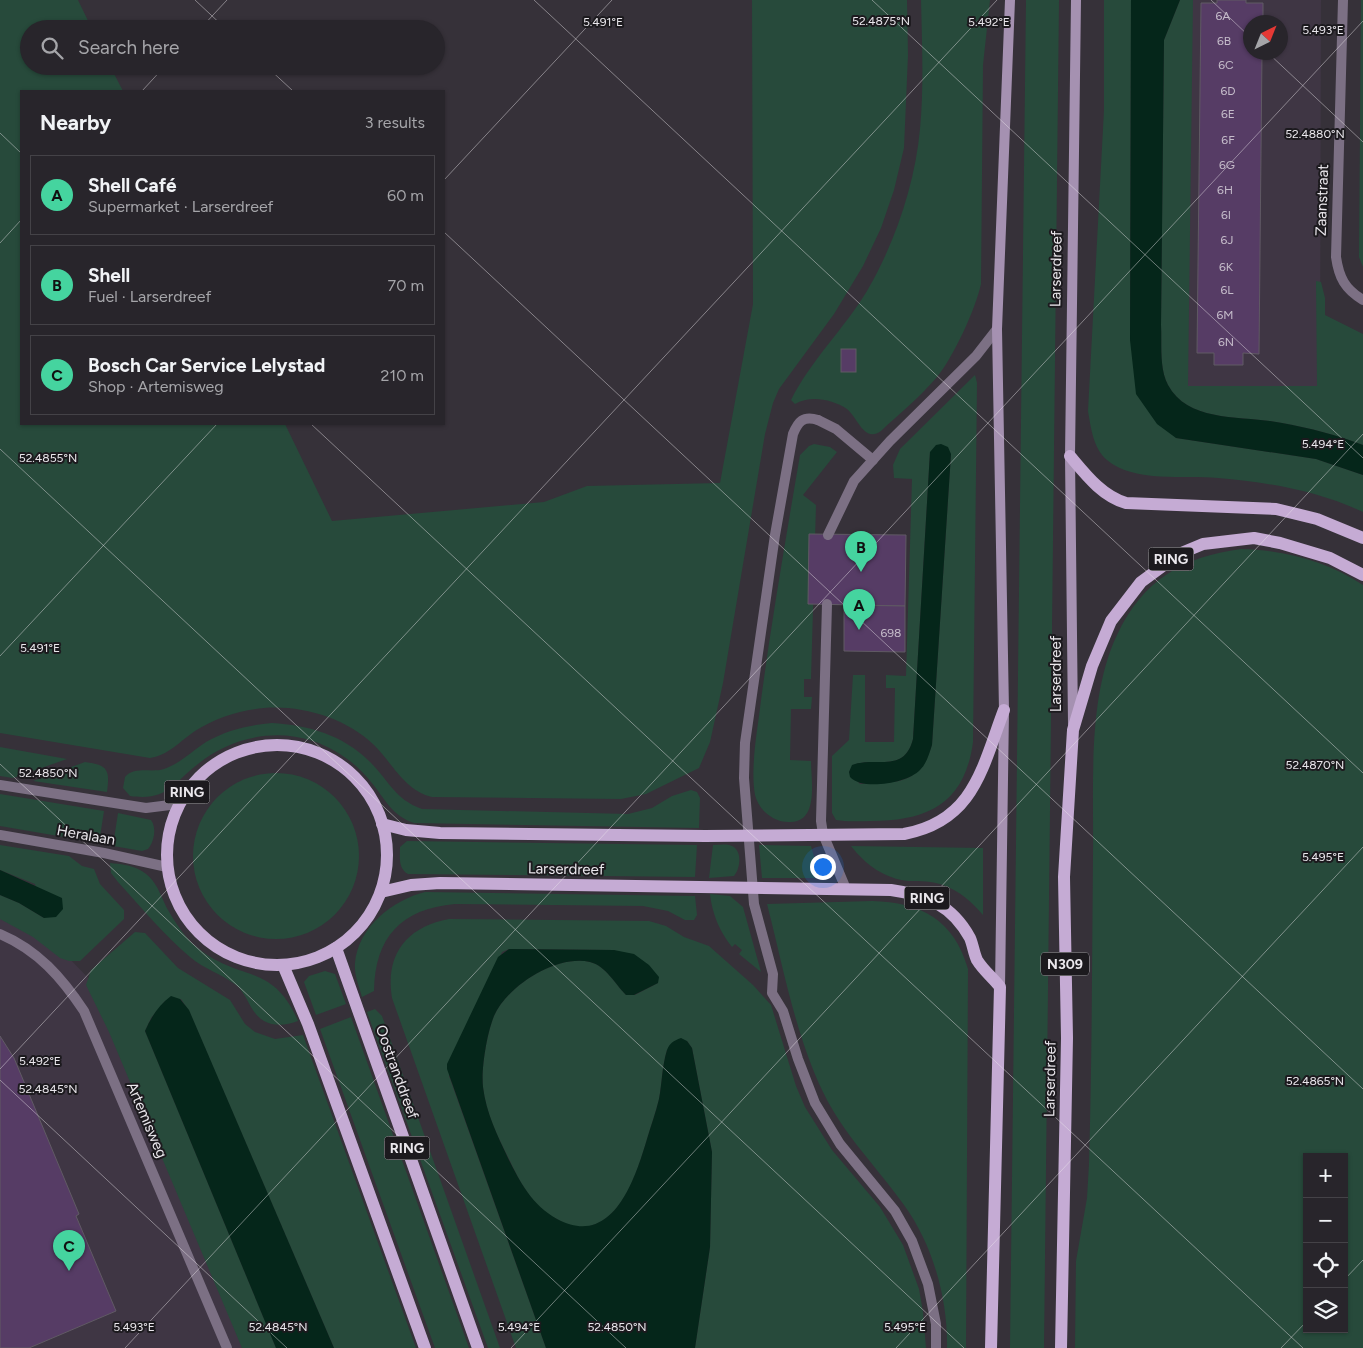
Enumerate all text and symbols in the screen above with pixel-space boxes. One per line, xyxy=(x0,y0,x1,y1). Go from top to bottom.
house number: 6A xyxy=(1216,9,1230,23)
text: 52.4875°N xyxy=(852,14,910,28)
text: 5.491°E xyxy=(583,15,623,29)
text: 5.492°E xyxy=(968,15,1010,29)
north arrow xyxy=(1243,15,1288,60)
search box xyxy=(20,20,445,75)
text: 5.493°E xyxy=(1302,23,1344,37)
icon: search xyxy=(38,34,66,62)
house number: 6B xyxy=(1217,34,1231,48)
text: Search here xyxy=(78,36,180,59)
house number: 6C xyxy=(1218,58,1234,72)
house number: 6D xyxy=(1220,84,1236,98)
house number: 6E xyxy=(1221,107,1235,121)
text: Nearby xyxy=(40,110,111,135)
text: 3 results xyxy=(365,113,425,132)
text: 52.4880°N xyxy=(1285,127,1345,141)
house number: 6F xyxy=(1221,133,1235,147)
house number: 6G xyxy=(1219,158,1235,172)
street label: Zaanstraat xyxy=(1312,163,1332,236)
text: Shell Café xyxy=(88,174,176,197)
house number: 6H xyxy=(1217,183,1233,197)
text: A xyxy=(51,186,63,205)
text: 60 m xyxy=(387,186,424,205)
text: Supermarket · Larserdreef xyxy=(88,197,274,216)
house number: 6I xyxy=(1221,208,1231,222)
street label: Larserdreef xyxy=(1046,230,1066,307)
house number: 6J xyxy=(1221,233,1233,247)
house number: 6K xyxy=(1219,260,1234,274)
text: Shell xyxy=(88,264,130,287)
text: B xyxy=(52,276,62,295)
text: 70 m xyxy=(388,276,424,295)
house number: 6L xyxy=(1220,283,1234,297)
text: Fuel · Larserdreef xyxy=(88,287,211,306)
house number: 6M xyxy=(1217,308,1233,322)
house number: 6N xyxy=(1218,335,1234,349)
text: Bosch Car Service Lelystad xyxy=(88,354,325,377)
text: C xyxy=(51,366,63,385)
text: 210 m xyxy=(381,366,424,385)
text: Shop · Artemisweg xyxy=(88,377,224,396)
text: 5.494°E xyxy=(1302,437,1344,451)
text: 52.4855°N xyxy=(19,451,77,465)
pin: B xyxy=(845,531,877,572)
road number: RING xyxy=(1148,548,1194,570)
pin: A xyxy=(843,589,875,630)
house number: 698 xyxy=(881,626,901,640)
street label: Larserdreef xyxy=(1047,635,1065,712)
text: 5.491°E xyxy=(20,641,60,655)
text: 52.4870°N xyxy=(1286,758,1344,772)
text: 52.4850°N xyxy=(18,766,78,780)
road number: RING xyxy=(164,780,210,804)
street label: Heralaan xyxy=(55,821,117,849)
text: 5.495°E xyxy=(1302,850,1344,864)
your location xyxy=(810,854,836,880)
street label: Larserdreef xyxy=(528,859,605,879)
road number: RING xyxy=(904,886,950,910)
road number: N309 xyxy=(1041,952,1089,976)
street label: Oostranddreef xyxy=(372,1023,422,1122)
street label: Larserdreef xyxy=(1040,1040,1060,1117)
text: 5.492°E xyxy=(19,1054,61,1068)
text: 52.4865°N xyxy=(1286,1074,1344,1088)
street label: Artemisweg xyxy=(123,1079,171,1161)
text: 52.4845°N xyxy=(19,1082,78,1096)
road number: RING xyxy=(384,1136,430,1160)
map controls xyxy=(1303,1153,1348,1333)
button: + xyxy=(1303,1153,1348,1198)
button: − xyxy=(1303,1198,1348,1243)
pin: C xyxy=(53,1230,85,1271)
button: locate xyxy=(1303,1243,1348,1288)
button: layers xyxy=(1303,1288,1348,1333)
text: 5.493°E xyxy=(113,1320,155,1334)
text: 52.4845°N xyxy=(249,1320,308,1334)
text: 5.494°E xyxy=(498,1320,540,1334)
text: 52.4850°N xyxy=(587,1320,647,1334)
text: 5.495°E xyxy=(884,1320,926,1334)

